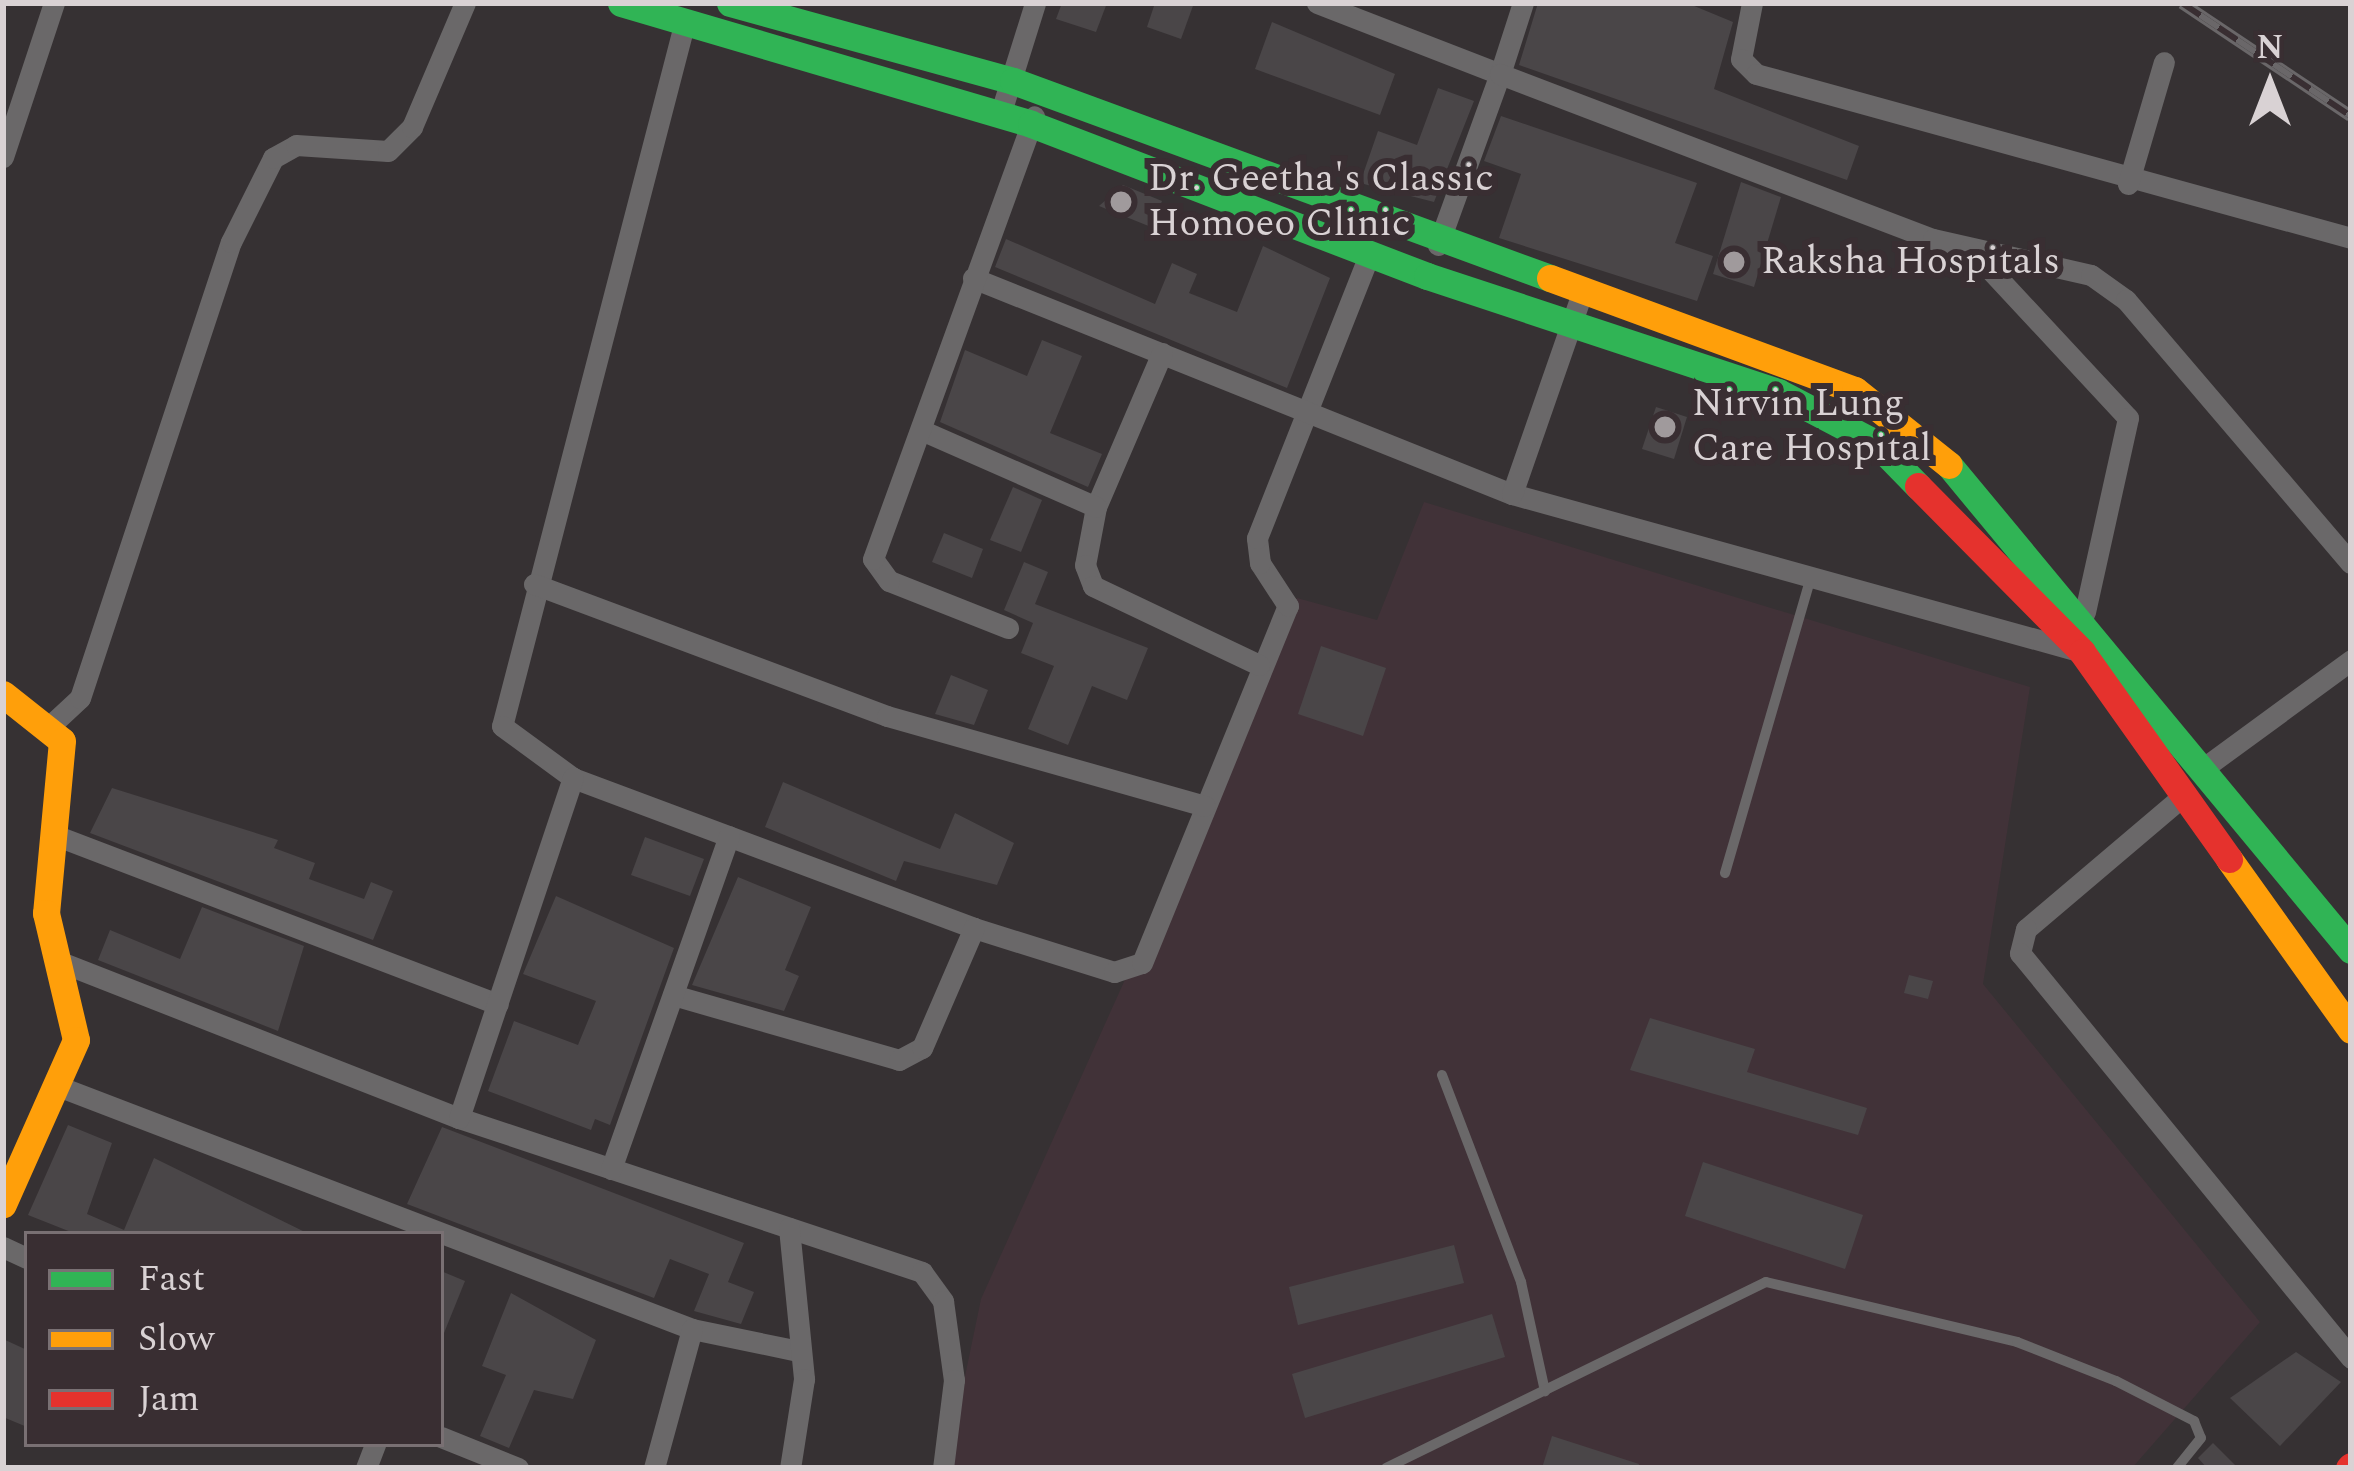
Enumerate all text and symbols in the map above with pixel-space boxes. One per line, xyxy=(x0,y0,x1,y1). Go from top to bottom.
text: N xyxy=(2257,23,2283,73)
north arrow xyxy=(2210,24,2330,144)
place label: Dr. Geetha's Classic Homoeo Clinic xyxy=(1148,157,1494,248)
marker: Dr. Geetha's Classic Homoeo Clinic xyxy=(1105,186,1137,218)
place label: Raksha Hospitals xyxy=(1761,239,2060,285)
marker: Raksha Hospitals xyxy=(1718,246,1750,278)
place label: Nirvin Lung Care Hospital xyxy=(1692,382,1931,473)
marker: Nirvin Lung Care Hospital xyxy=(1649,411,1681,443)
legend xyxy=(24,1231,444,1447)
text: Fast xyxy=(138,1252,205,1307)
text: Slow xyxy=(138,1312,214,1367)
text: Jam xyxy=(138,1372,200,1427)

